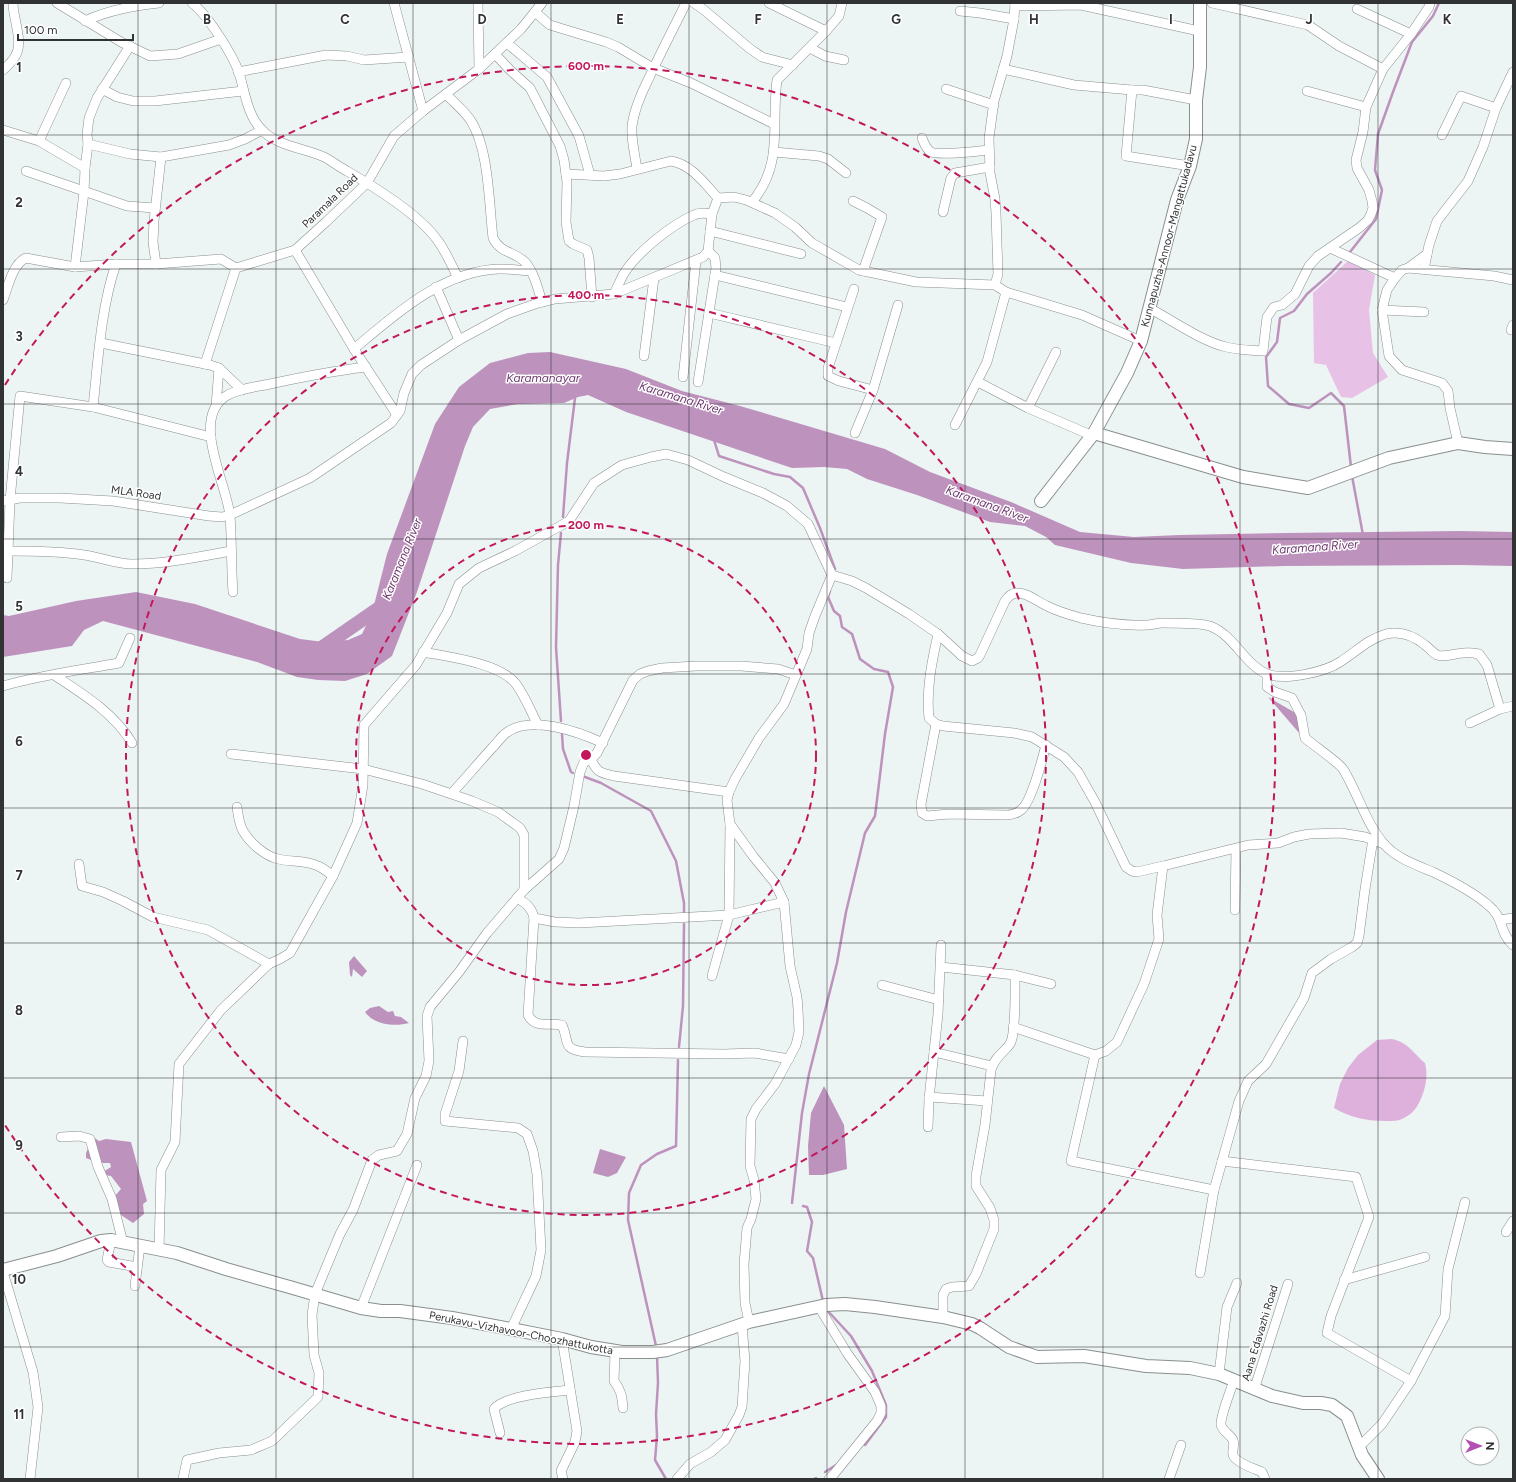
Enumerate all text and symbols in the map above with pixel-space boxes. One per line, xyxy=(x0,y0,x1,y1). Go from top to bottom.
text: B xyxy=(203,12,211,27)
text: C xyxy=(340,12,350,27)
text: D xyxy=(477,12,487,27)
text: E xyxy=(616,12,624,27)
text: F xyxy=(754,12,762,27)
text: G xyxy=(891,12,901,27)
text: H xyxy=(1029,12,1039,27)
text: I xyxy=(1169,12,1173,27)
text: J xyxy=(1305,12,1313,27)
text: K xyxy=(1443,12,1452,27)
scale bar xyxy=(18,16,133,42)
text: 100 m xyxy=(24,23,58,37)
text: 600 m xyxy=(568,59,604,73)
text: 1 xyxy=(16,60,22,75)
street label: Kunnapuzha-Annoor-Mangattukadavu xyxy=(1138,143,1200,329)
street label: Paramala Road xyxy=(299,171,361,231)
text: 2 xyxy=(15,195,23,210)
text: 400 m xyxy=(568,288,604,302)
text: 3 xyxy=(15,329,23,344)
water label: Karamanayar xyxy=(506,371,581,385)
water label: Karamana River xyxy=(638,379,725,418)
text: 4 xyxy=(15,464,23,479)
street label: MLA Road xyxy=(110,483,162,503)
water label: Karamana River xyxy=(944,483,1031,526)
water label: Karamana River xyxy=(379,515,425,602)
text: 200 m xyxy=(568,518,604,532)
water label: Karamana River xyxy=(1271,537,1359,557)
text: 5 xyxy=(15,599,23,614)
text: 6 xyxy=(15,734,23,749)
centre of rings xyxy=(579,748,593,762)
text: 7 xyxy=(15,868,23,883)
text: 8 xyxy=(15,1003,23,1018)
text: 9 xyxy=(15,1138,23,1153)
text: 10 xyxy=(12,1272,26,1287)
street label: Aana Edavazhi Road xyxy=(1239,1284,1281,1382)
street label: Perukavu-Vizhavoor-Choozhattukotta xyxy=(428,1309,614,1357)
text: 11 xyxy=(14,1407,24,1422)
north arrow xyxy=(1460,1426,1500,1466)
text: N xyxy=(1483,1442,1496,1450)

